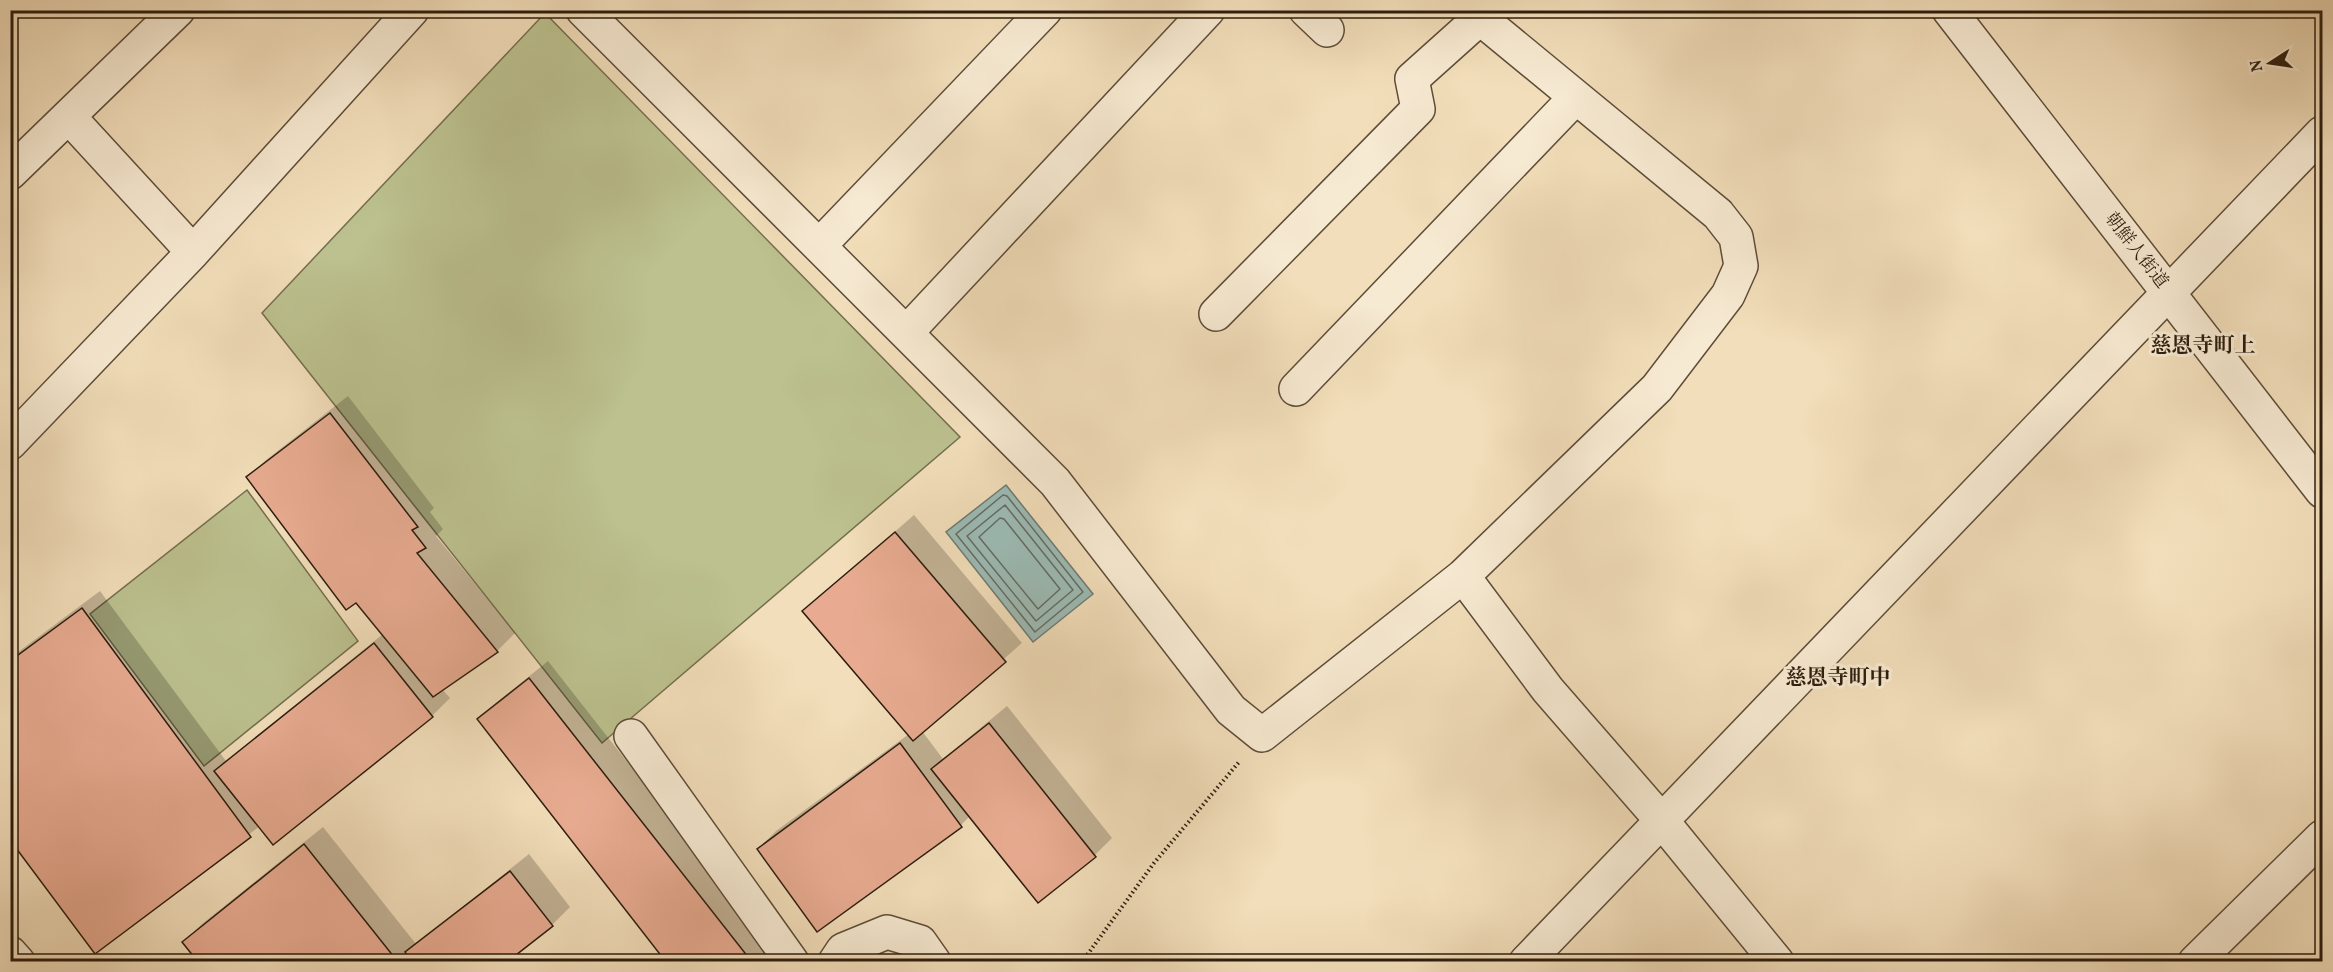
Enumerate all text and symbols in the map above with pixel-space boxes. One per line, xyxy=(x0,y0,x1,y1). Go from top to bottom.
north arrow xyxy=(2240,33,2300,93)
text: N xyxy=(2245,57,2269,74)
street label: 朝鮮人街道 xyxy=(2098,208,2174,294)
district label: 慈恩寺町上 xyxy=(2151,332,2256,361)
district label: 慈恩寺町中 xyxy=(1786,664,1891,693)

